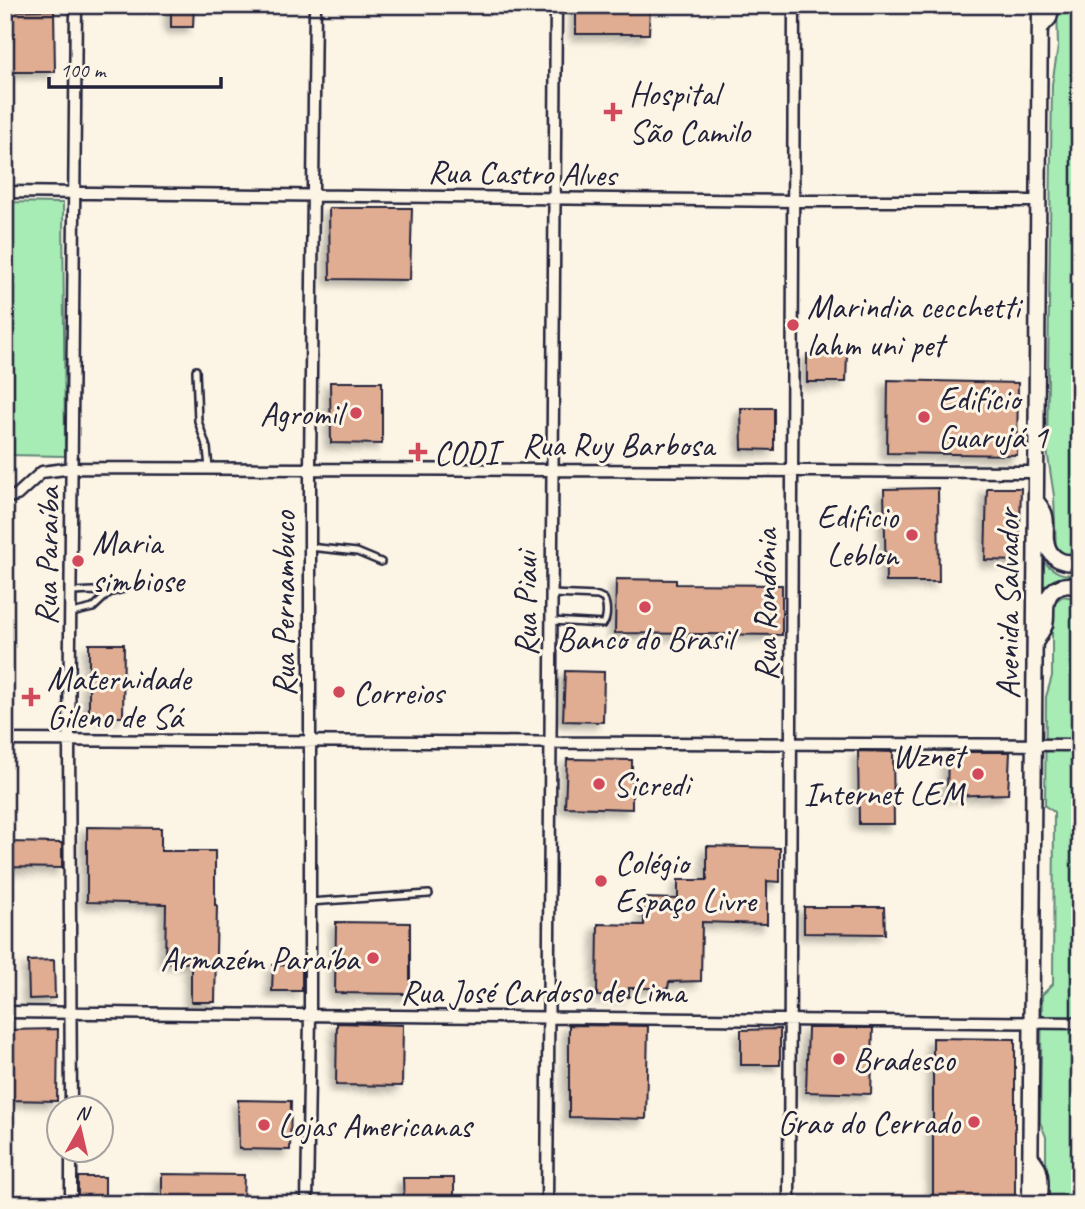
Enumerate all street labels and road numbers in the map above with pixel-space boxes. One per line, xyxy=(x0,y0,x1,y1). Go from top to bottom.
street label: Rua Castro Alves xyxy=(427,150,619,196)
street label: Rua Ruy Barbosa xyxy=(522,424,716,466)
street label: Rua Paraíba xyxy=(25,484,69,626)
street label: Avenida Salvador xyxy=(987,506,1029,699)
street label: Rua Pernambuco xyxy=(263,510,305,697)
street label: Rua Rondônia xyxy=(745,527,787,681)
street label: Rua Piaui xyxy=(505,548,547,656)
street label: Rua José Cardoso de Lima xyxy=(401,971,688,1013)

